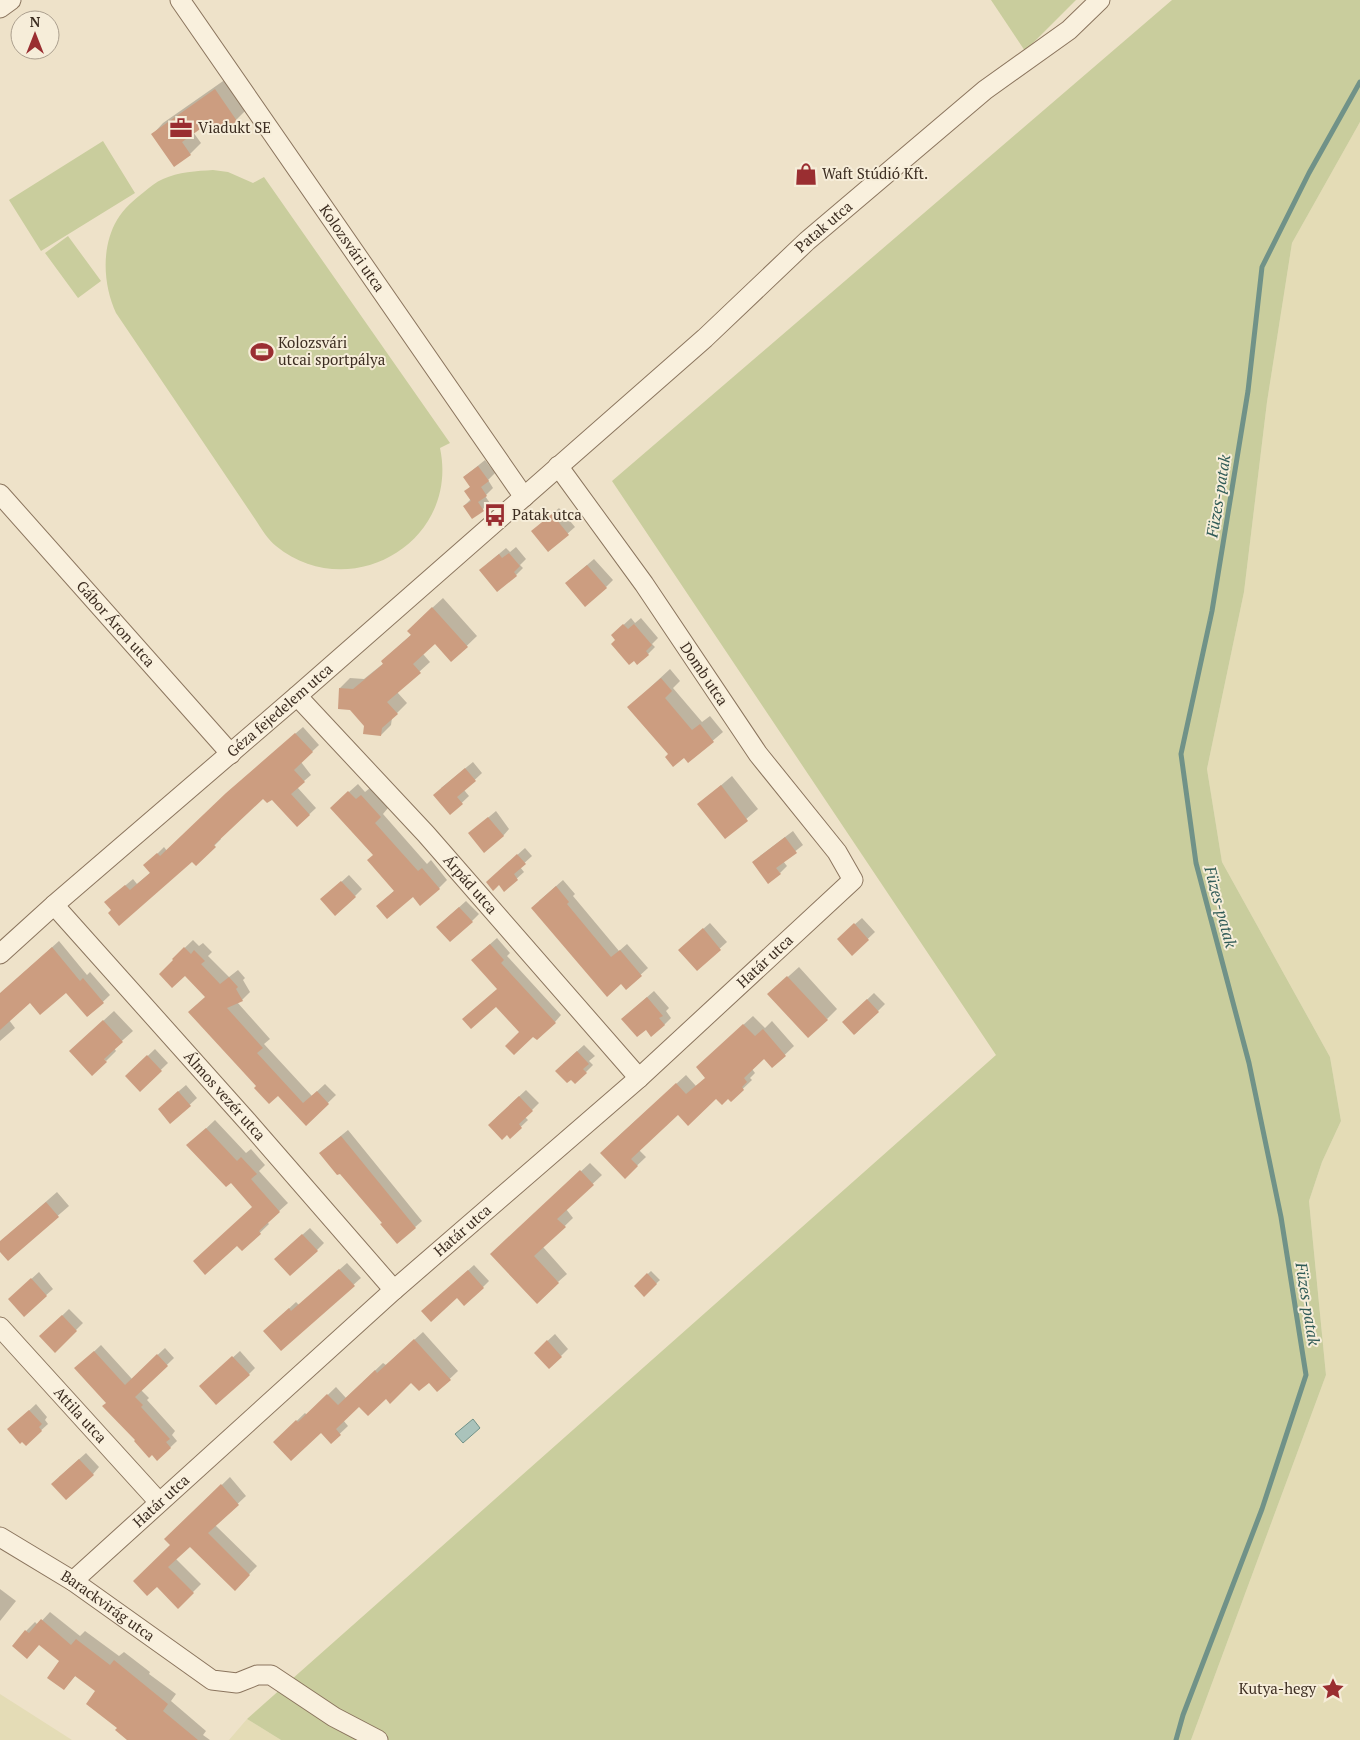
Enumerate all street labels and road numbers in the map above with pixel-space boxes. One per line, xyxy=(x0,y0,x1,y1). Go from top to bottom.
street label: Patak utca xyxy=(790,196,857,256)
street label: Kolozsvári utca xyxy=(316,200,390,296)
street label: Gábor Áron utca xyxy=(73,576,160,671)
street label: Domb utca xyxy=(676,638,734,709)
street label: Géza fejedelem utca xyxy=(222,658,337,761)
street label: Árpád utca xyxy=(439,850,503,918)
street label: Határ utca xyxy=(732,929,797,992)
street label: Álmos vezér utca xyxy=(180,1046,271,1145)
street label: Határ utca xyxy=(429,1199,495,1260)
street label: Attila utca xyxy=(50,1382,112,1447)
street label: Határ utca xyxy=(128,1469,193,1531)
street label: Barackvirág utca xyxy=(58,1565,160,1645)

